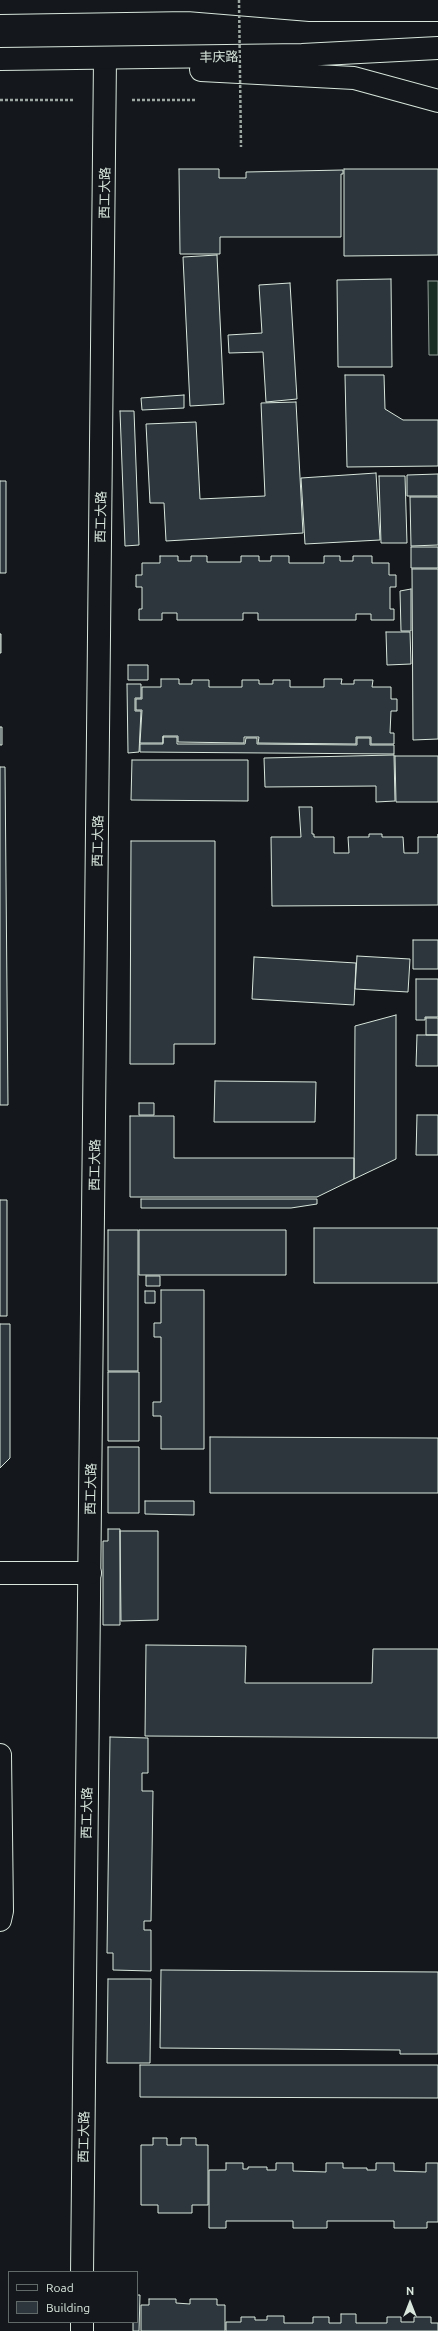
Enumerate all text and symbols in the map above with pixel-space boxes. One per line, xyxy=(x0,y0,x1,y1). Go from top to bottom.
street label: 丰庆路 xyxy=(199,49,239,65)
street label: 西工大路 xyxy=(97,167,113,219)
street label: 西工大路 xyxy=(93,491,109,543)
street label: 西工大路 xyxy=(90,815,106,867)
street label: 西工大路 xyxy=(87,1139,103,1191)
street label: 西工大路 xyxy=(83,1463,99,1515)
street label: 西工大路 xyxy=(79,1787,95,1839)
street label: 西工大路 xyxy=(76,2111,92,2163)
legend xyxy=(8,2271,138,2323)
text: Road xyxy=(46,2281,74,2294)
north arrow xyxy=(390,2283,430,2323)
text: N xyxy=(406,2285,414,2297)
text: Building xyxy=(46,2301,90,2314)

